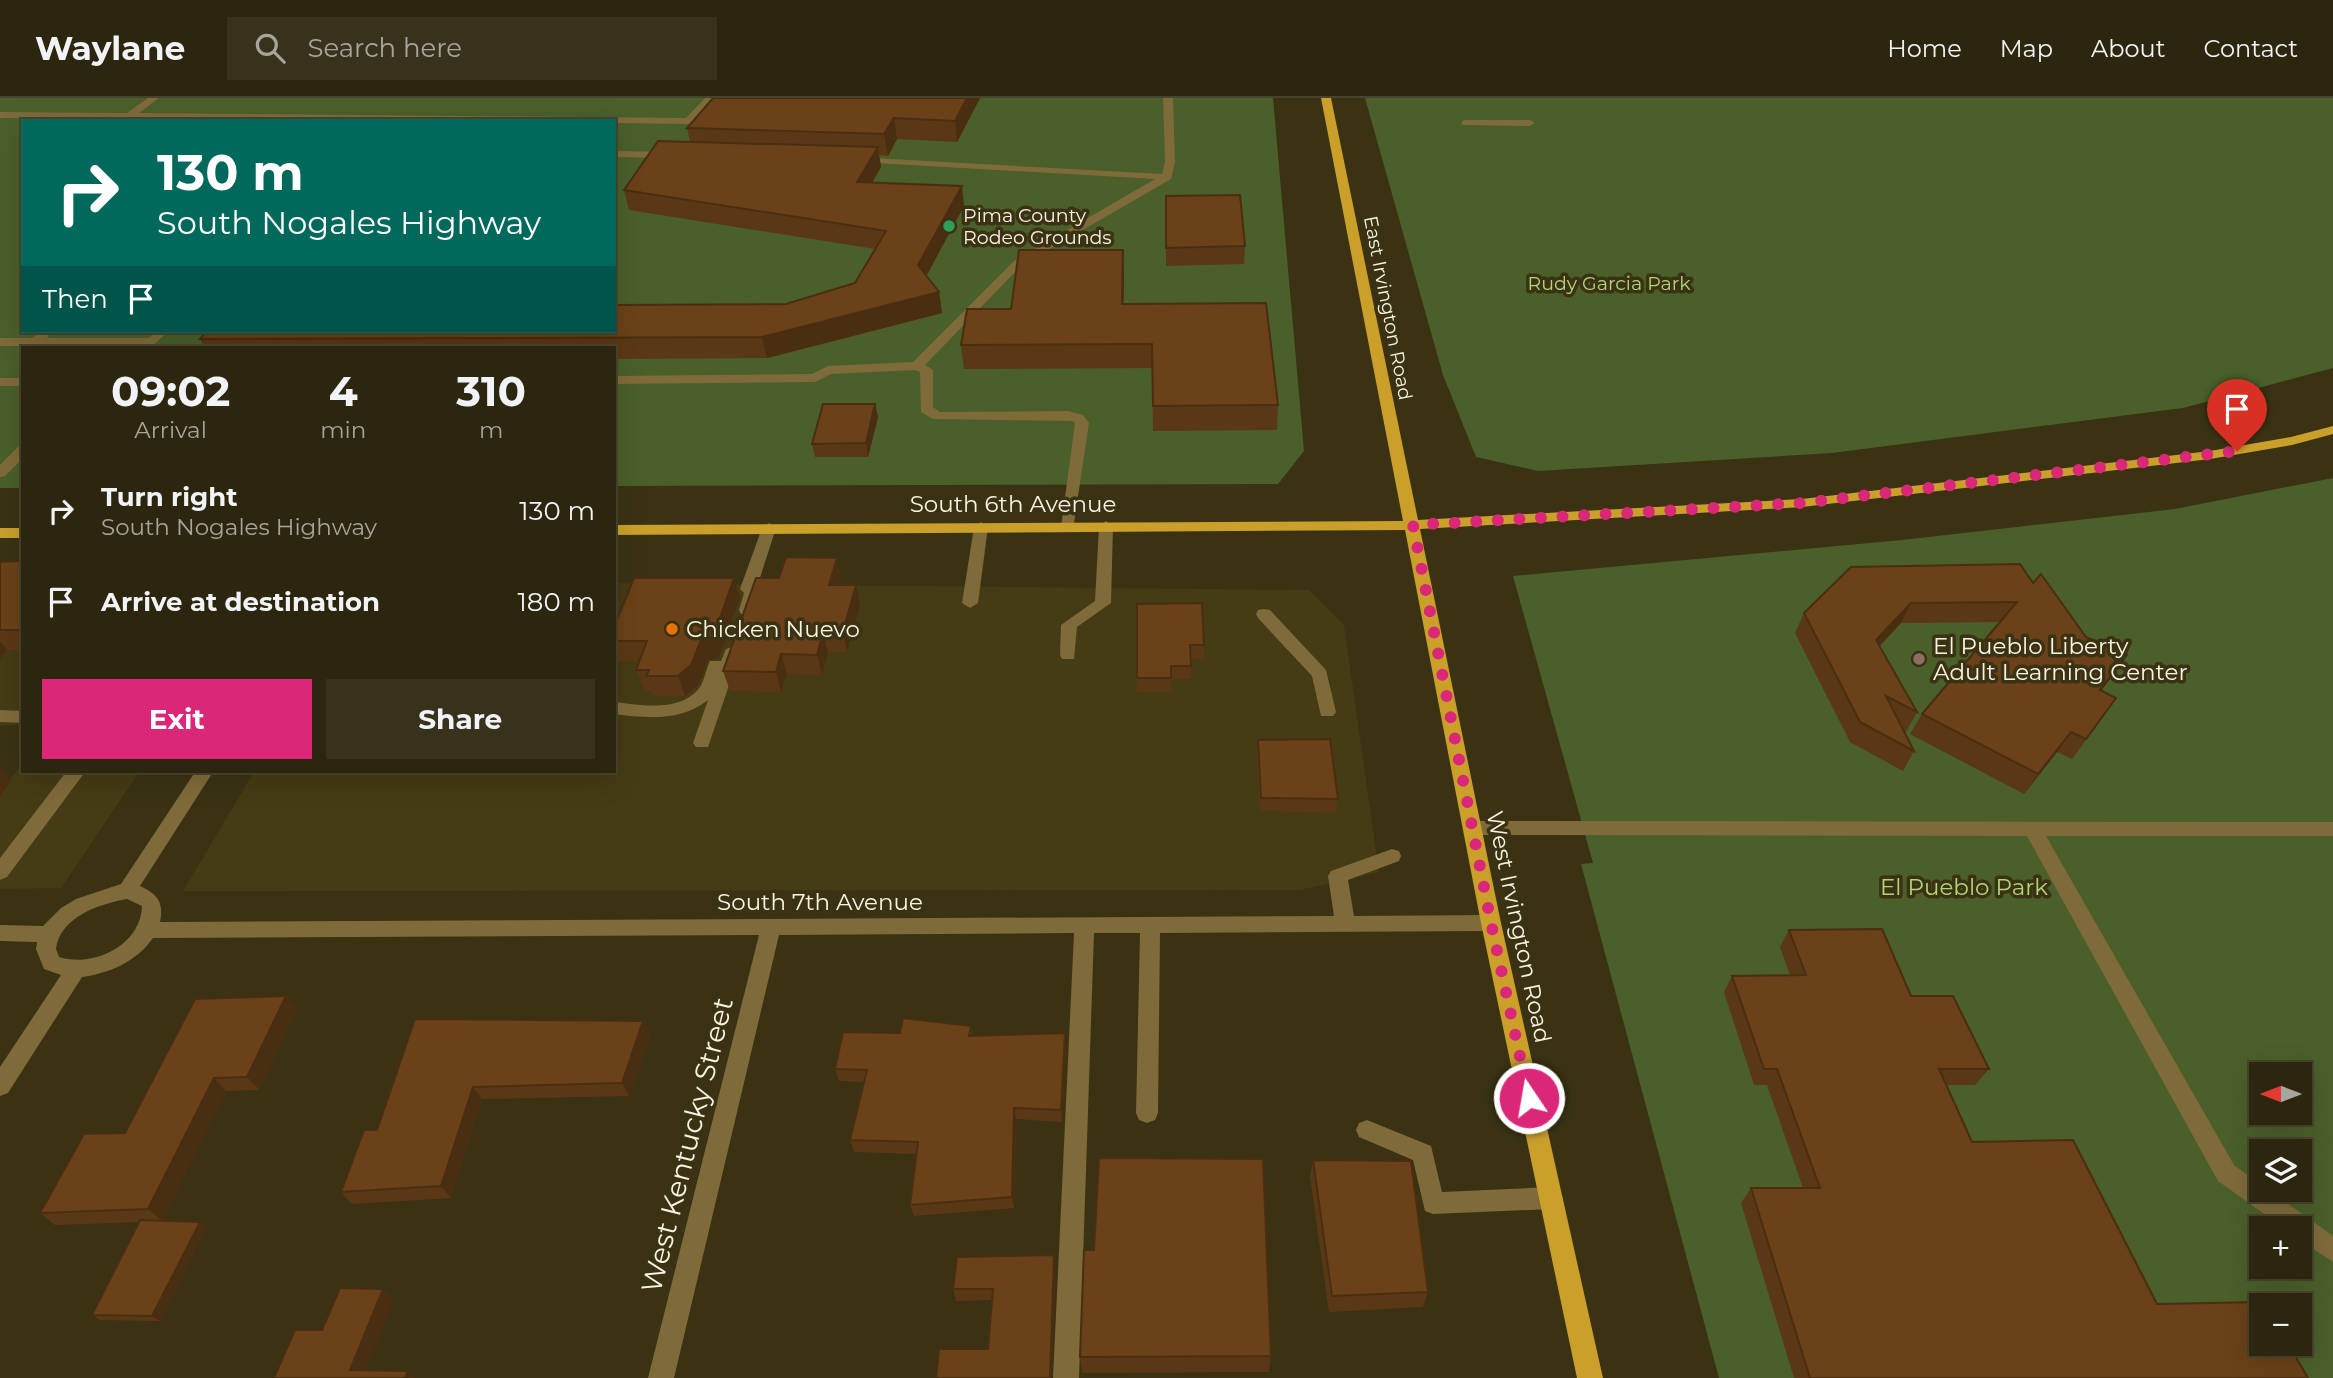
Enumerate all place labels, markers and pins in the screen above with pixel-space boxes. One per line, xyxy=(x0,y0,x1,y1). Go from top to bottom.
place label: Pima County Rodeo Grounds xyxy=(963,204,1112,249)
marker: Pima County Rodeo Grounds xyxy=(941,218,957,234)
pin xyxy=(2207,379,2267,451)
place label: Chicken Nuevo xyxy=(686,615,860,643)
marker: Chicken Nuevo xyxy=(664,621,680,637)
place label: El Pueblo Liberty Adult Learning Center xyxy=(1933,632,2188,686)
marker: El Pueblo Liberty Adult Learning Center xyxy=(1911,651,1927,667)

